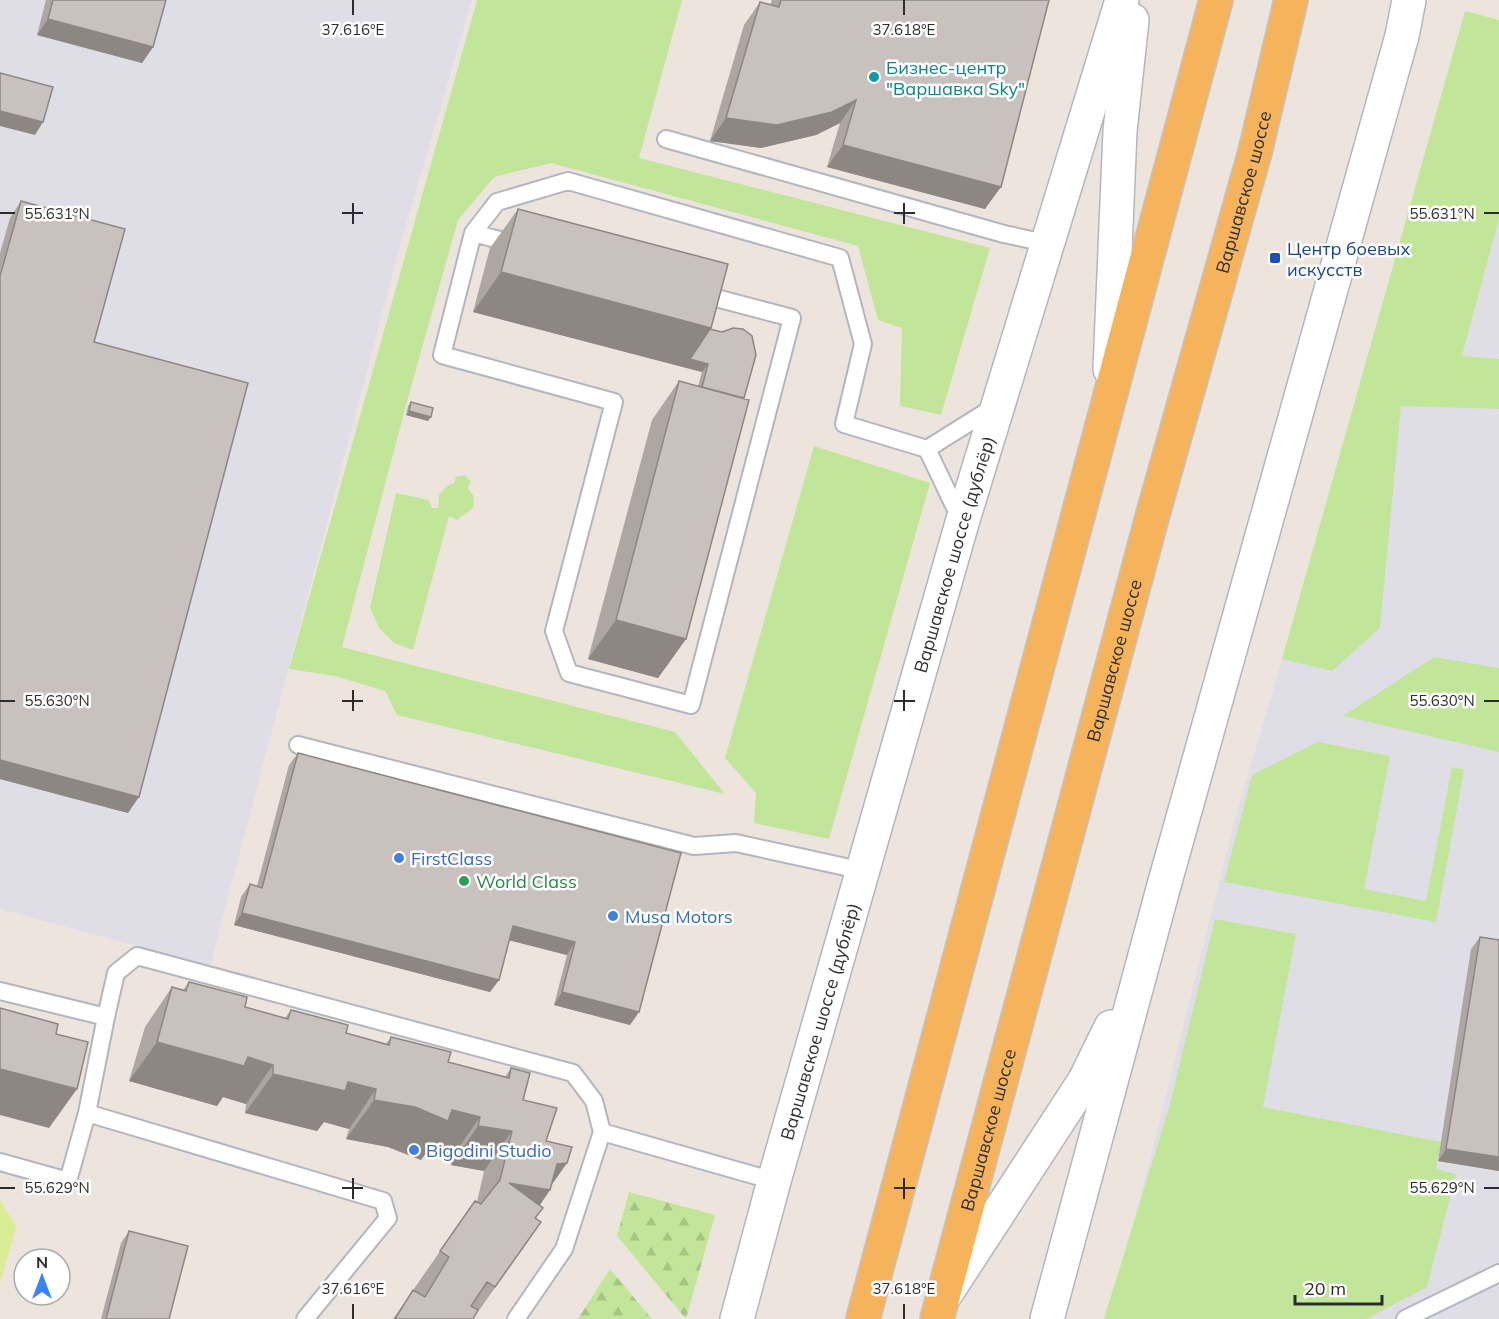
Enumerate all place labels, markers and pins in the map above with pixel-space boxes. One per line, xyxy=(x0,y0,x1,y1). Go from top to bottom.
place label: Бизнес-центр "Варшавка Sky" xyxy=(886,56,1025,100)
marker: Бизнес-центр "Варшавка Sky" xyxy=(867,70,881,84)
place label: Центр боевых искусств xyxy=(1287,237,1410,281)
marker: Центр боевых искусств xyxy=(1268,251,1282,265)
place label: FirstClass xyxy=(411,847,492,870)
marker: FirstClass xyxy=(392,851,406,865)
place label: World Class xyxy=(476,870,577,893)
marker: World Class xyxy=(457,874,471,888)
place label: Musa Motors xyxy=(625,905,733,928)
marker: Musa Motors xyxy=(606,909,620,923)
place label: Bigodini Studio xyxy=(426,1139,552,1162)
marker: Bigodini Studio xyxy=(407,1143,421,1157)

